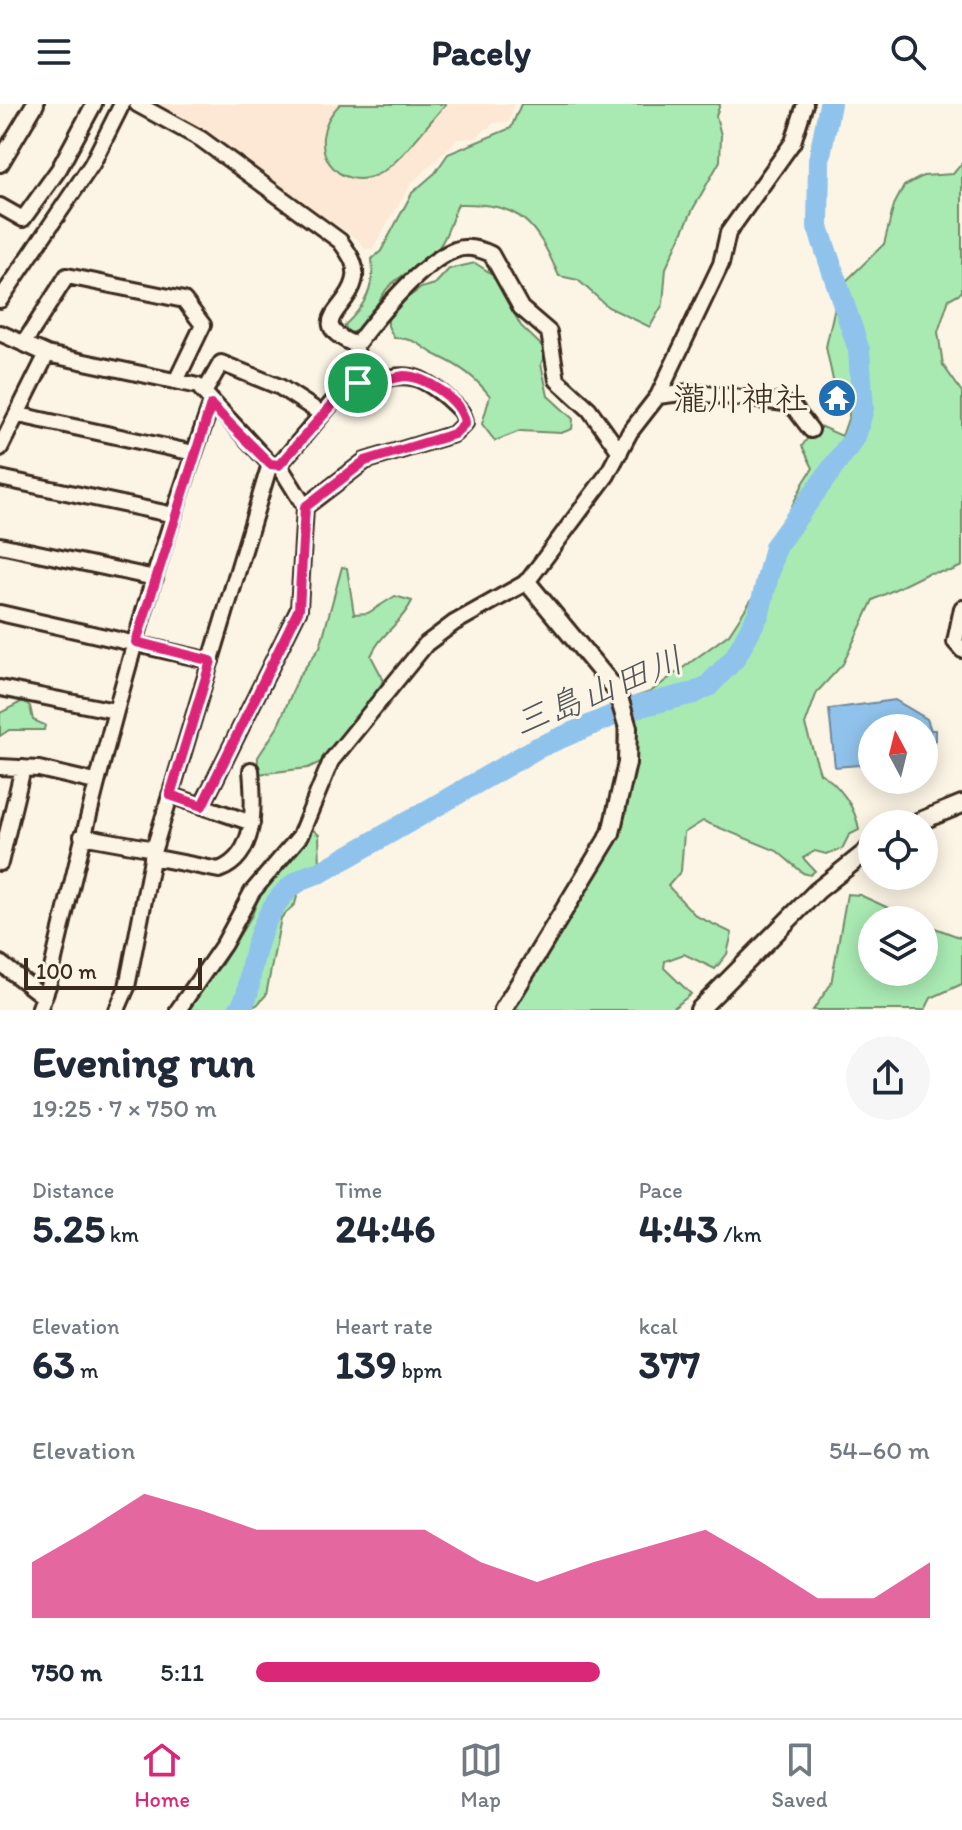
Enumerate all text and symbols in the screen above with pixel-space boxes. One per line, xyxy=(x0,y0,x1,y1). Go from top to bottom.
icon: menu xyxy=(32,30,76,74)
icon: search xyxy=(886,30,930,74)
text: Pacely xyxy=(431,31,531,74)
pin xyxy=(324,349,392,417)
icon: arrive xyxy=(336,361,380,405)
temple icon: 瀧川神社 xyxy=(816,377,858,419)
place label: 瀧川神社 xyxy=(673,378,809,419)
water label: 三島山田川 xyxy=(506,637,690,745)
north arrow xyxy=(858,714,938,794)
map controls xyxy=(858,714,938,986)
button: locate xyxy=(858,810,938,890)
button: layers xyxy=(858,906,938,986)
scale bar xyxy=(24,954,202,990)
text: 100 m xyxy=(36,958,97,985)
text: Evening run xyxy=(32,1035,255,1088)
button: share xyxy=(846,1036,930,1120)
text: 19:25 · 7 × 750 m xyxy=(32,1092,217,1124)
text: Distance xyxy=(32,1177,114,1204)
text: Time xyxy=(335,1177,382,1204)
text: Pace xyxy=(639,1177,683,1204)
text: 5.25 xyxy=(32,1204,105,1252)
text: 24:46 xyxy=(335,1204,435,1252)
text: 4:43 xyxy=(639,1204,718,1252)
text: km xyxy=(105,1221,139,1248)
text: /km xyxy=(718,1221,762,1248)
text: Elevation xyxy=(32,1313,119,1340)
text: Heart rate xyxy=(335,1313,433,1340)
text: kcal xyxy=(639,1313,678,1340)
text: 63 xyxy=(32,1340,75,1388)
text: 139 xyxy=(335,1340,397,1388)
text: 377 xyxy=(639,1340,700,1388)
text: m xyxy=(75,1357,98,1384)
text: bpm xyxy=(397,1357,442,1384)
text: Elevation xyxy=(32,1434,135,1466)
text: 54–60 m xyxy=(829,1434,930,1466)
text: 750 m xyxy=(32,1656,102,1688)
text: 5:11 xyxy=(160,1656,204,1688)
tab: Home xyxy=(134,1738,190,1813)
tab: Map xyxy=(459,1738,503,1813)
tab: Saved xyxy=(771,1738,828,1813)

